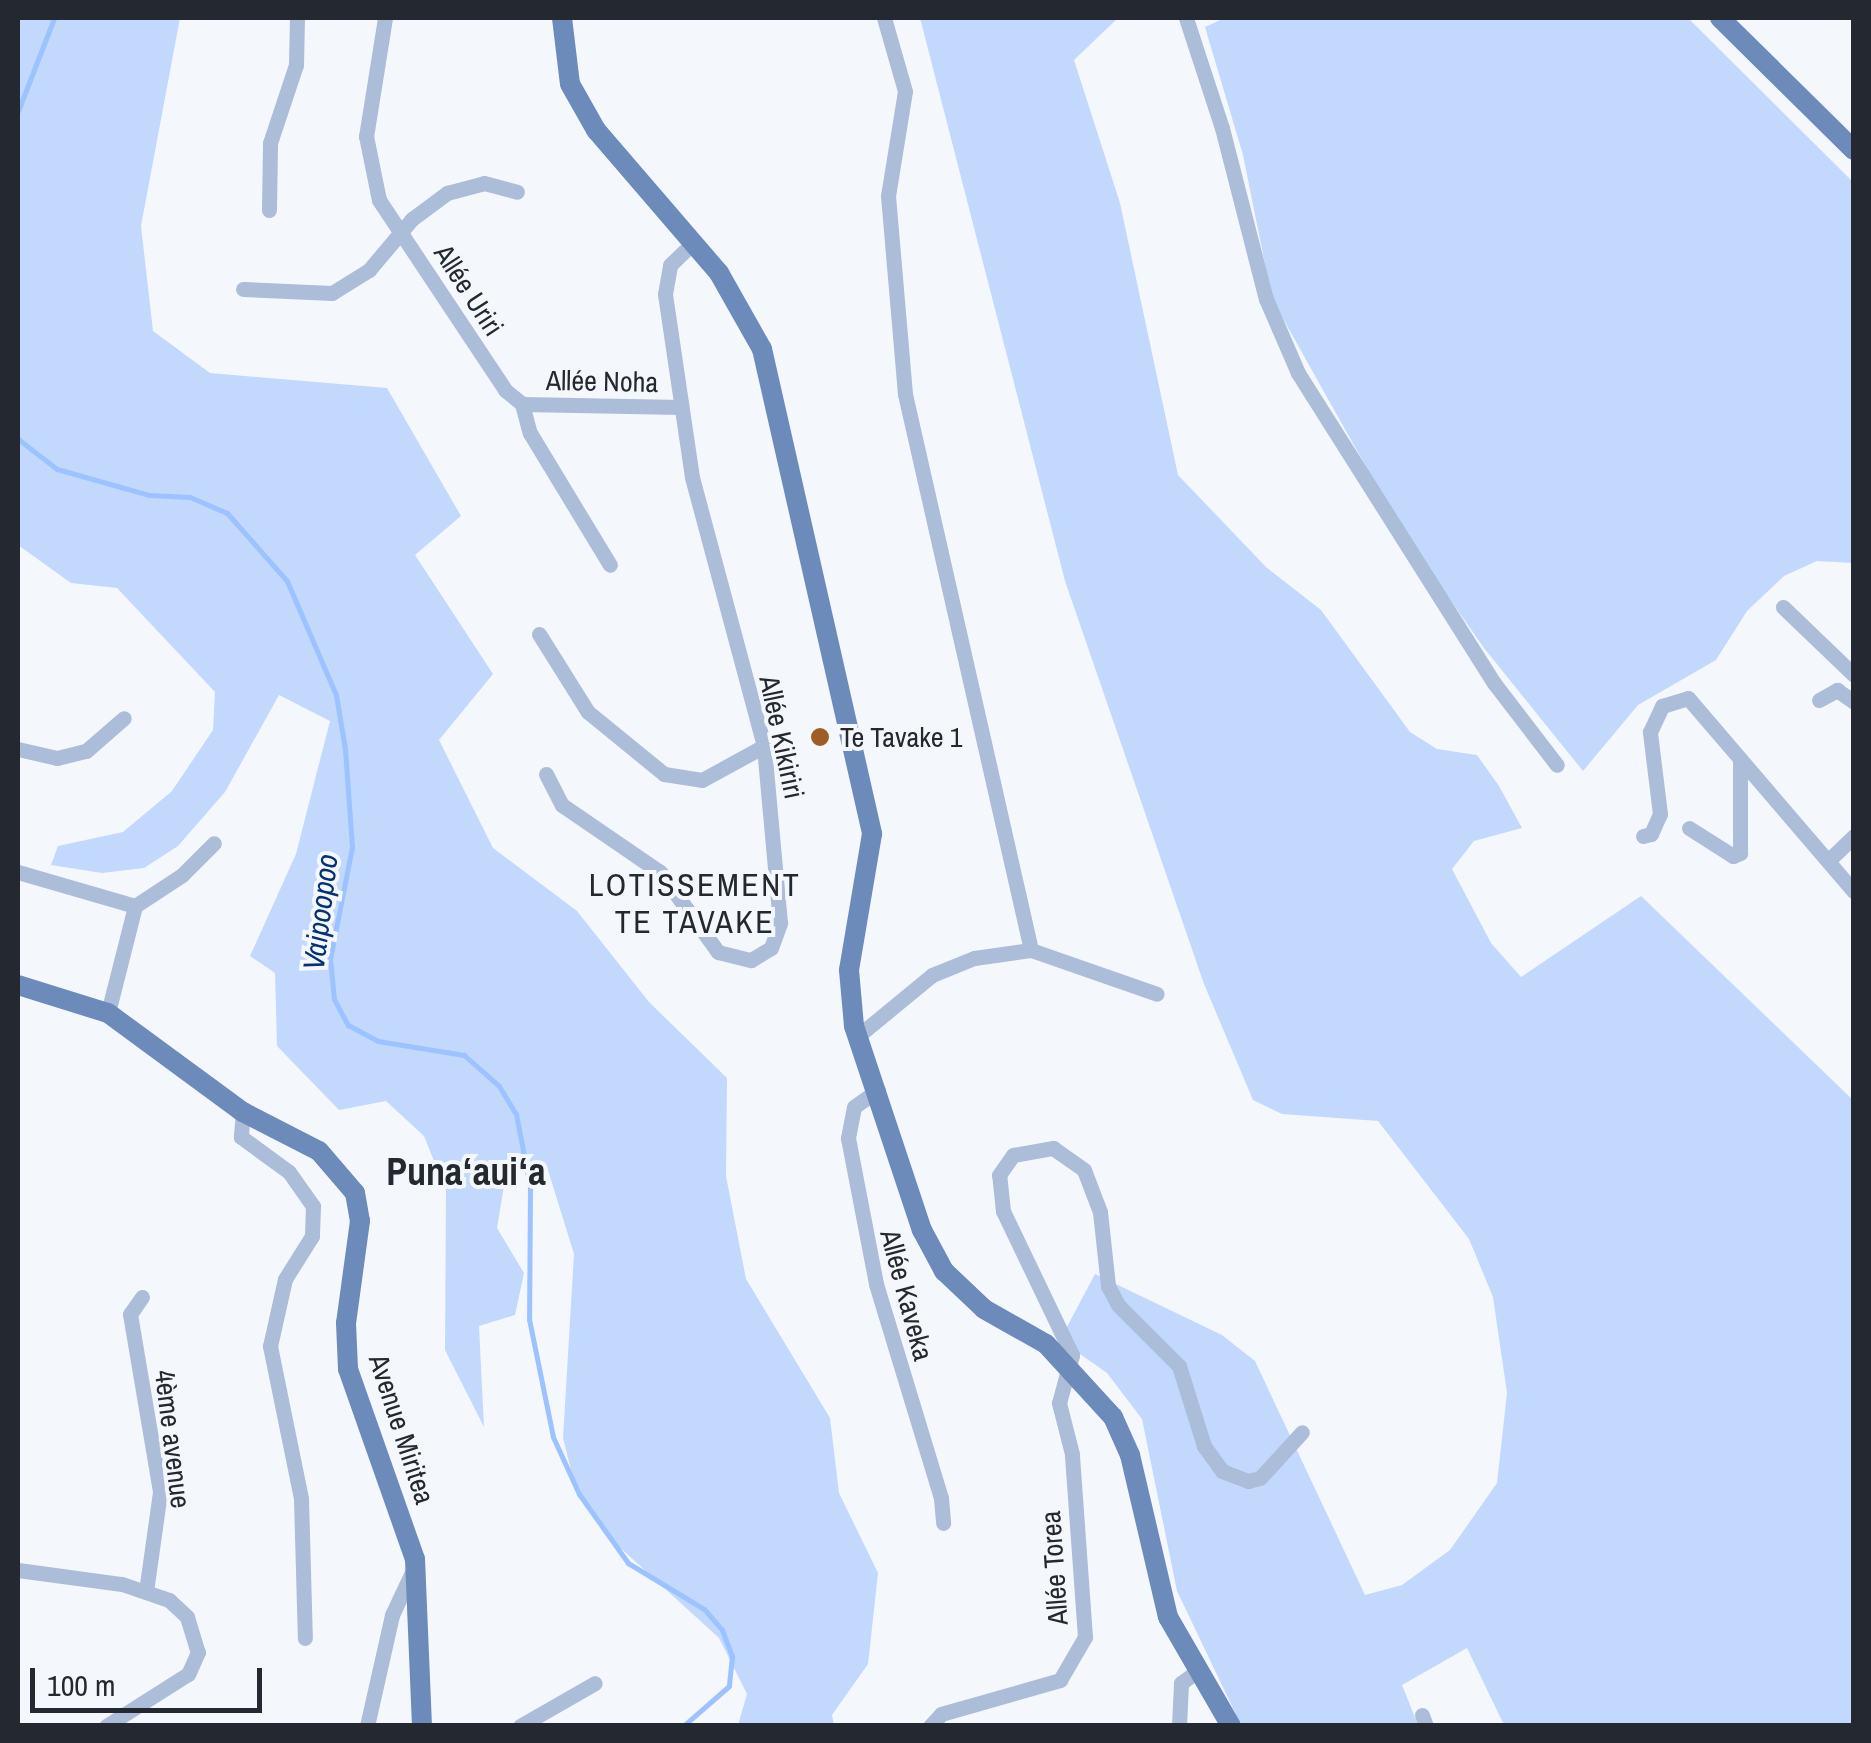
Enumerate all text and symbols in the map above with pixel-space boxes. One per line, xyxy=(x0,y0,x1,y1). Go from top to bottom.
street label: Allée Uriri xyxy=(427,238,511,342)
street label: Allée Noha xyxy=(546,363,658,399)
street label: Allée Kikiriri xyxy=(753,672,811,802)
place label: Te Tavake 1 xyxy=(840,720,963,754)
marker: Te Tavake 1 xyxy=(809,726,831,748)
water label: Vaipoopoo xyxy=(295,852,345,972)
district label: LOTISSEMENT TE TAVAKE xyxy=(589,867,801,942)
district label: Punaʻauiʻa xyxy=(386,1149,546,1195)
street label: Allée Kaveka xyxy=(873,1226,941,1364)
street label: Avenue Miritea xyxy=(362,1350,442,1508)
street label: 4ème avenue xyxy=(148,1368,198,1510)
street label: Allée Torea xyxy=(1033,1510,1075,1626)
scale bar xyxy=(35,1648,268,1710)
text: 100 m xyxy=(47,1665,115,1705)

